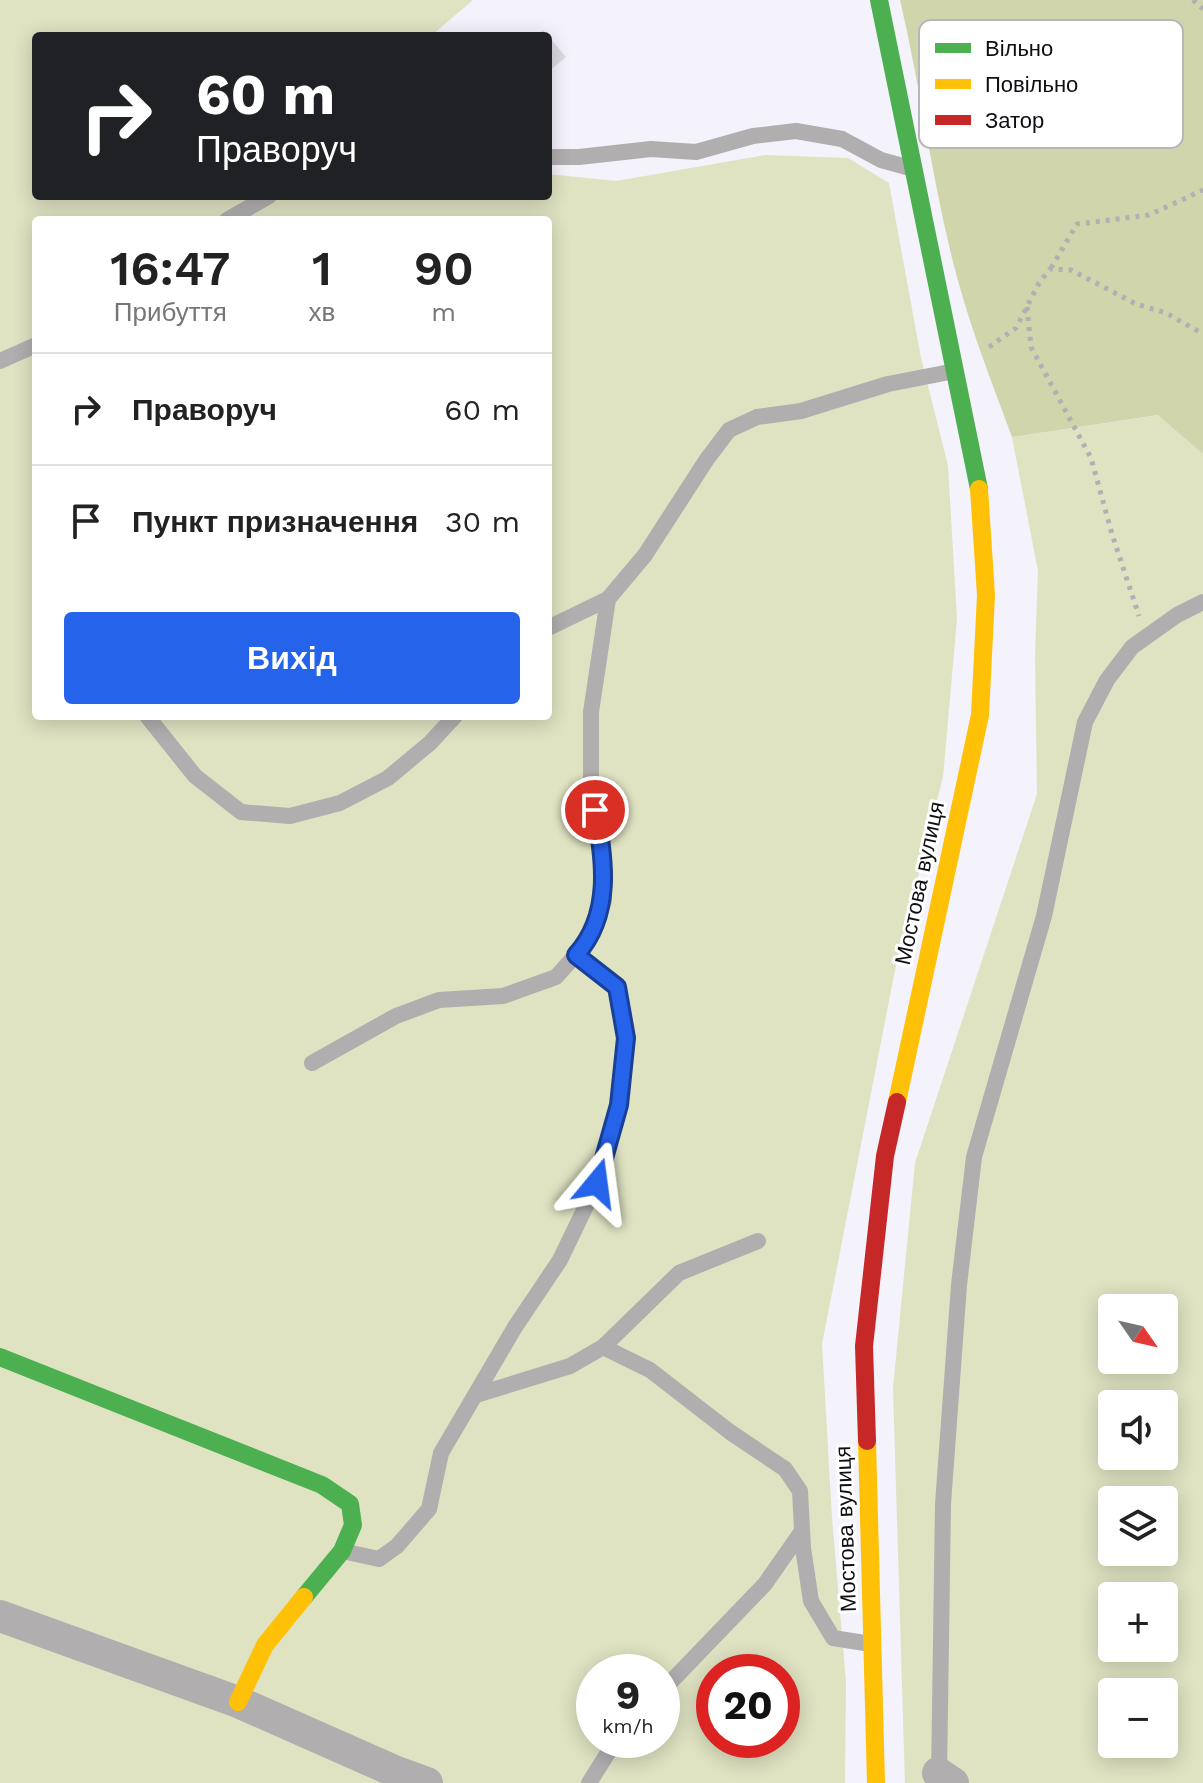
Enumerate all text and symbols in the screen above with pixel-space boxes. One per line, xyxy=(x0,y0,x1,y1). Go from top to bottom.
legend xyxy=(919,20,1183,148)
text: Вільно xyxy=(985,36,1053,61)
text: 60 m xyxy=(196,62,335,128)
icon: right xyxy=(64,64,168,168)
text: Повільно xyxy=(985,72,1078,97)
text: Затор xyxy=(985,108,1044,133)
text: Праворуч xyxy=(196,129,357,171)
text: 16:47 xyxy=(110,240,230,297)
text: 1 xyxy=(312,240,332,297)
text: 90 xyxy=(414,240,474,297)
text: Прибуття xyxy=(114,297,227,327)
text: хв xyxy=(309,297,335,327)
text: m xyxy=(431,297,456,327)
icon: right xyxy=(64,387,108,431)
text: Праворуч xyxy=(132,392,277,427)
text: 60 m xyxy=(444,392,520,427)
icon: arrive xyxy=(64,499,108,543)
text: Пункт призначення xyxy=(132,504,418,539)
text: 30 m xyxy=(445,504,520,539)
button: Вихід xyxy=(64,612,520,704)
pin xyxy=(561,776,629,844)
icon: arrive xyxy=(573,788,617,832)
street label: Мостова вулиця xyxy=(890,799,949,967)
position arrow xyxy=(555,1141,639,1225)
north arrow xyxy=(1098,1294,1178,1374)
map controls xyxy=(1098,1294,1178,1758)
button: sound xyxy=(1098,1390,1178,1470)
street label: Мостова вулиця xyxy=(830,1445,861,1613)
button: layers xyxy=(1098,1486,1178,1566)
button: + xyxy=(1098,1582,1178,1662)
speed limit sign: 20 xyxy=(696,1654,800,1758)
text: 9 xyxy=(616,1672,640,1719)
button: − xyxy=(1098,1678,1178,1758)
text: km/h xyxy=(602,1714,654,1738)

